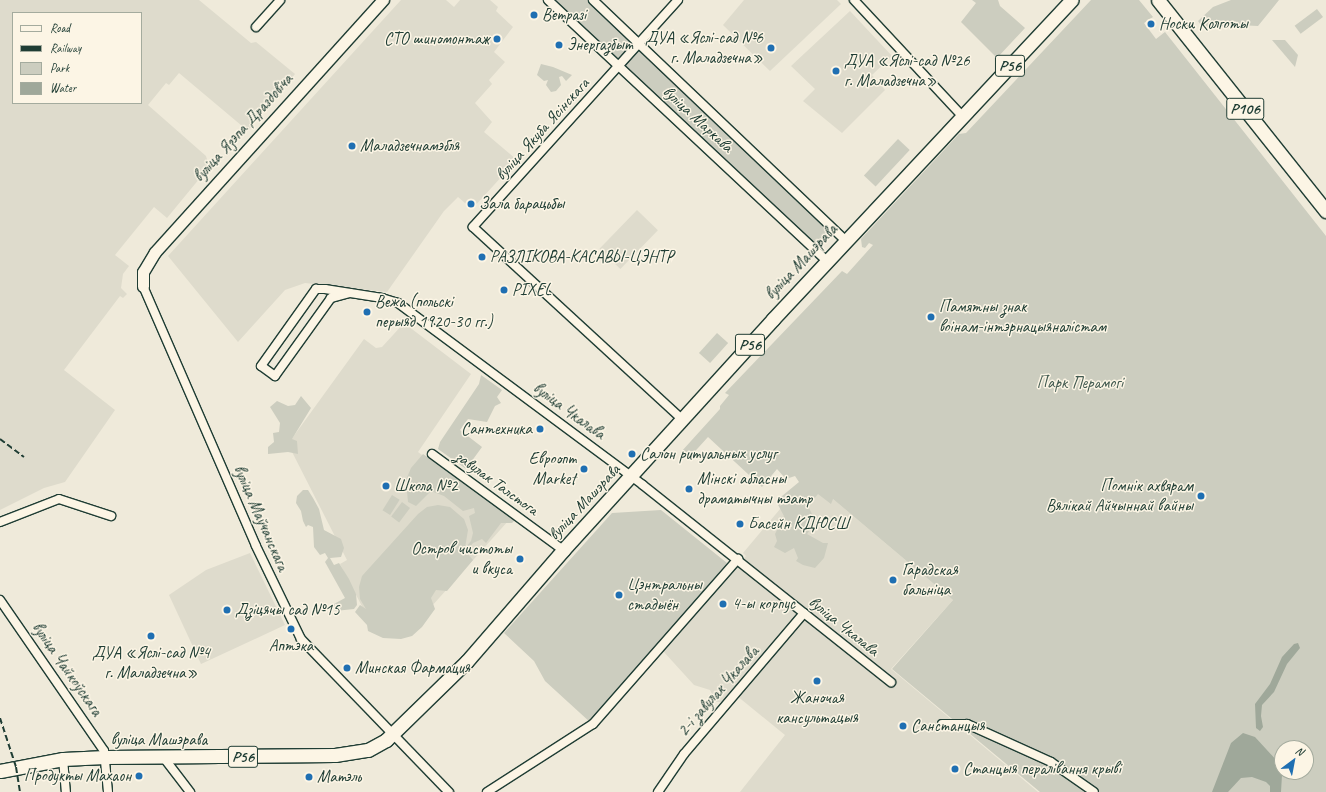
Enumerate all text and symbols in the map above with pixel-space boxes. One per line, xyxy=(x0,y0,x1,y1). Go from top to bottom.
place label: Ветразі xyxy=(542,5,586,25)
marker: Ветразі xyxy=(529,10,539,20)
legend xyxy=(12,12,142,104)
place label: Носки Колготы xyxy=(1159,14,1247,34)
marker: Носки Колготы xyxy=(1146,19,1156,29)
text: Road xyxy=(50,20,70,36)
place label: ДУА «Яслі-сад №6 г. Маладзечна» xyxy=(645,28,763,68)
place label: СТО шиномонтаж xyxy=(384,29,489,49)
marker: СТО шиномонтаж xyxy=(492,34,502,44)
place label: Энергазбыт xyxy=(567,35,632,55)
text: Railway xyxy=(50,40,81,56)
marker: Энергазбыт xyxy=(554,40,564,50)
marker: ДУА «Яслі-сад №6 г. Маладзечна» xyxy=(766,43,776,53)
place label: ДУА «Яслі-сад №26 г. Маладзечна» xyxy=(844,51,970,91)
road number: Р56 xyxy=(994,52,1026,80)
text: Park xyxy=(50,60,69,76)
marker: ДУА «Яслі-сад №26 г. Маладзечна» xyxy=(831,66,841,76)
street label: вуліца Язэпа Драздовіча xyxy=(189,69,297,187)
street label: вуліца Якуба Ясінскага xyxy=(491,73,593,185)
text: Water xyxy=(50,80,76,96)
street label: вуліца Маркава xyxy=(659,81,737,157)
road number: Р106 xyxy=(1226,95,1264,123)
place label: Маладзечнамэбля xyxy=(360,136,459,156)
marker: Маладзечнамэбля xyxy=(347,141,357,151)
place label: Зала барацьбы xyxy=(479,194,565,214)
marker: Зала барацьбы xyxy=(466,199,476,209)
street label: вуліца Машэрава xyxy=(760,219,842,305)
place label: РАЗЛІКОВА-КАСАВЫ-ЦЭНТР xyxy=(490,247,673,267)
marker: РАЗЛІКОВА-КАСАВЫ-ЦЭНТР xyxy=(477,252,487,262)
place label: PIXEL xyxy=(512,280,551,300)
marker: PIXEL xyxy=(499,285,509,295)
place label: Вежа (польскі перыяд 1920-30 гг.) xyxy=(375,292,493,332)
place label: Памятны знак воінам-інтэрнацыяналістам xyxy=(939,297,1106,337)
marker: Вежа (польскі перыяд 1920-30 гг.) xyxy=(362,307,372,317)
marker: Памятны знак воінам-інтэрнацыяналістам xyxy=(926,312,936,322)
road number: Р56 xyxy=(734,331,766,359)
park label: Парк Перамогі xyxy=(1036,373,1124,393)
street label: вуліца Чкалава xyxy=(529,378,609,444)
place label: Сантехника xyxy=(461,419,532,439)
marker: Сантехника xyxy=(535,424,545,434)
place label: Салон ритуальных услуг xyxy=(640,444,779,464)
street label: завулак Талстога xyxy=(451,446,543,520)
place label: Евроопт Market xyxy=(529,449,576,489)
marker: Салон ритуальных услуг xyxy=(627,449,637,459)
street label: вуліца Машэрава xyxy=(543,459,625,545)
street label: вуліца Маўчанскага xyxy=(228,462,294,574)
marker: Евроопт Market xyxy=(579,464,589,474)
place label: Мінскі абласны драматычны тэатр xyxy=(697,469,812,509)
place label: Школа №2 xyxy=(394,476,457,496)
place label: Помнік ахвярам Вялікай Айчыннай вайны xyxy=(1046,476,1193,516)
marker: Школа №2 xyxy=(381,481,391,491)
marker: Мінскі абласны драматычны тэатр xyxy=(684,484,694,494)
marker: Помнік ахвярам Вялікай Айчыннай вайны xyxy=(1196,491,1206,501)
place label: Басейн КДЮСШ xyxy=(748,514,849,534)
marker: Басейн КДЮСШ xyxy=(735,519,745,529)
place label: Остров чистоты и вкуса xyxy=(414,539,512,579)
marker: Остров чистоты и вкуса xyxy=(515,554,525,564)
place label: Гарадская бальніца xyxy=(902,560,958,600)
marker: Гарадская бальніца xyxy=(887,574,899,586)
place label: Цэнтральны стадыён xyxy=(627,575,702,615)
marker: Цэнтральны стадыён xyxy=(614,590,624,600)
street label: вуліца Чкалава xyxy=(805,591,883,661)
place label: 4-ы корпус xyxy=(732,594,795,614)
marker: 4-ы корпус xyxy=(717,598,729,610)
place label: Дзіцячы сад №15 xyxy=(235,600,340,620)
marker: Дзіцячы сад №15 xyxy=(222,605,232,615)
street label: вуліца Чайкоўскага xyxy=(27,618,107,720)
marker: Аптэка xyxy=(286,624,296,634)
marker: ДУА «Яслі-сад №4 г. Маладзечна» xyxy=(146,631,156,641)
place label: Аптэка xyxy=(269,636,313,656)
street label: 2-і завулак Чкалава xyxy=(673,642,763,740)
place label: ДУА «Яслі-сад №4 г. Маладзечна» xyxy=(92,643,210,683)
place label: Минская Фармация xyxy=(355,658,470,678)
marker: Минская Фармация xyxy=(342,663,352,673)
marker: Жаночая кансультацыя xyxy=(812,676,822,686)
place label: Жаночая кансультацыя xyxy=(776,688,858,728)
place label: Санстанцыя xyxy=(911,716,985,736)
marker: Санстанцыя xyxy=(898,721,908,731)
street label: вуліца Машэрава xyxy=(110,730,208,750)
north arrow xyxy=(1274,740,1314,780)
road number: Р56 xyxy=(227,743,259,771)
text: N xyxy=(1293,743,1306,758)
place label: Станцыя пералівання крыві xyxy=(963,759,1121,779)
marker: Станцыя пералівання крыві xyxy=(950,764,960,774)
place label: Продукты Махаон xyxy=(24,766,131,786)
place label: Матэль xyxy=(317,767,361,787)
marker: Продукты Махаон xyxy=(134,771,144,781)
marker: Матэль xyxy=(304,772,314,782)

